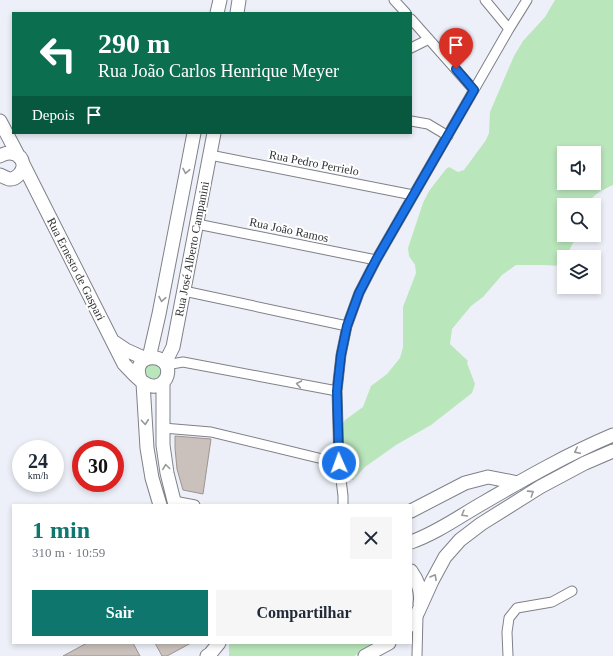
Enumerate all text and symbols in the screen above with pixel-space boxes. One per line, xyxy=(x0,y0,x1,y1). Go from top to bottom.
icon: left xyxy=(32,28,84,80)
text: 290 m xyxy=(98,28,170,59)
pin xyxy=(439,28,473,69)
icon: arrive xyxy=(445,34,467,56)
text: Rua João Carlos Henrique Meyer xyxy=(98,61,339,81)
icon: arrive xyxy=(83,104,105,126)
text: Depois xyxy=(32,107,75,123)
map controls xyxy=(557,146,601,294)
button: sound xyxy=(557,146,601,190)
street label: Rua Pedro Perrielo xyxy=(268,147,360,179)
one-way arrow xyxy=(182,168,191,174)
street label: Rua José Alberto Campanini xyxy=(172,179,212,318)
button: search xyxy=(557,198,601,242)
street label: Rua Ernesto de Gaspari xyxy=(44,215,108,323)
street label: Rua João Ramos xyxy=(248,215,330,245)
button: layers xyxy=(557,250,601,294)
one-way arrow xyxy=(158,296,167,302)
one-way arrow xyxy=(295,380,302,388)
one-way arrow xyxy=(141,419,150,425)
speed limit sign: 30 xyxy=(72,440,124,492)
position arrow xyxy=(318,442,360,484)
one-way arrow xyxy=(574,446,582,454)
text: 24 xyxy=(28,450,48,472)
one-way arrow xyxy=(162,464,171,470)
text: km/h xyxy=(28,470,48,481)
one-way arrow xyxy=(526,490,533,497)
one-way arrow xyxy=(461,510,468,517)
text: 1 min xyxy=(32,517,90,543)
button: close xyxy=(350,517,392,559)
text: 310 m · 10:59 xyxy=(32,545,105,560)
one-way arrow xyxy=(430,574,437,581)
button: Sair xyxy=(32,590,208,636)
button: Compartilhar xyxy=(216,590,392,636)

